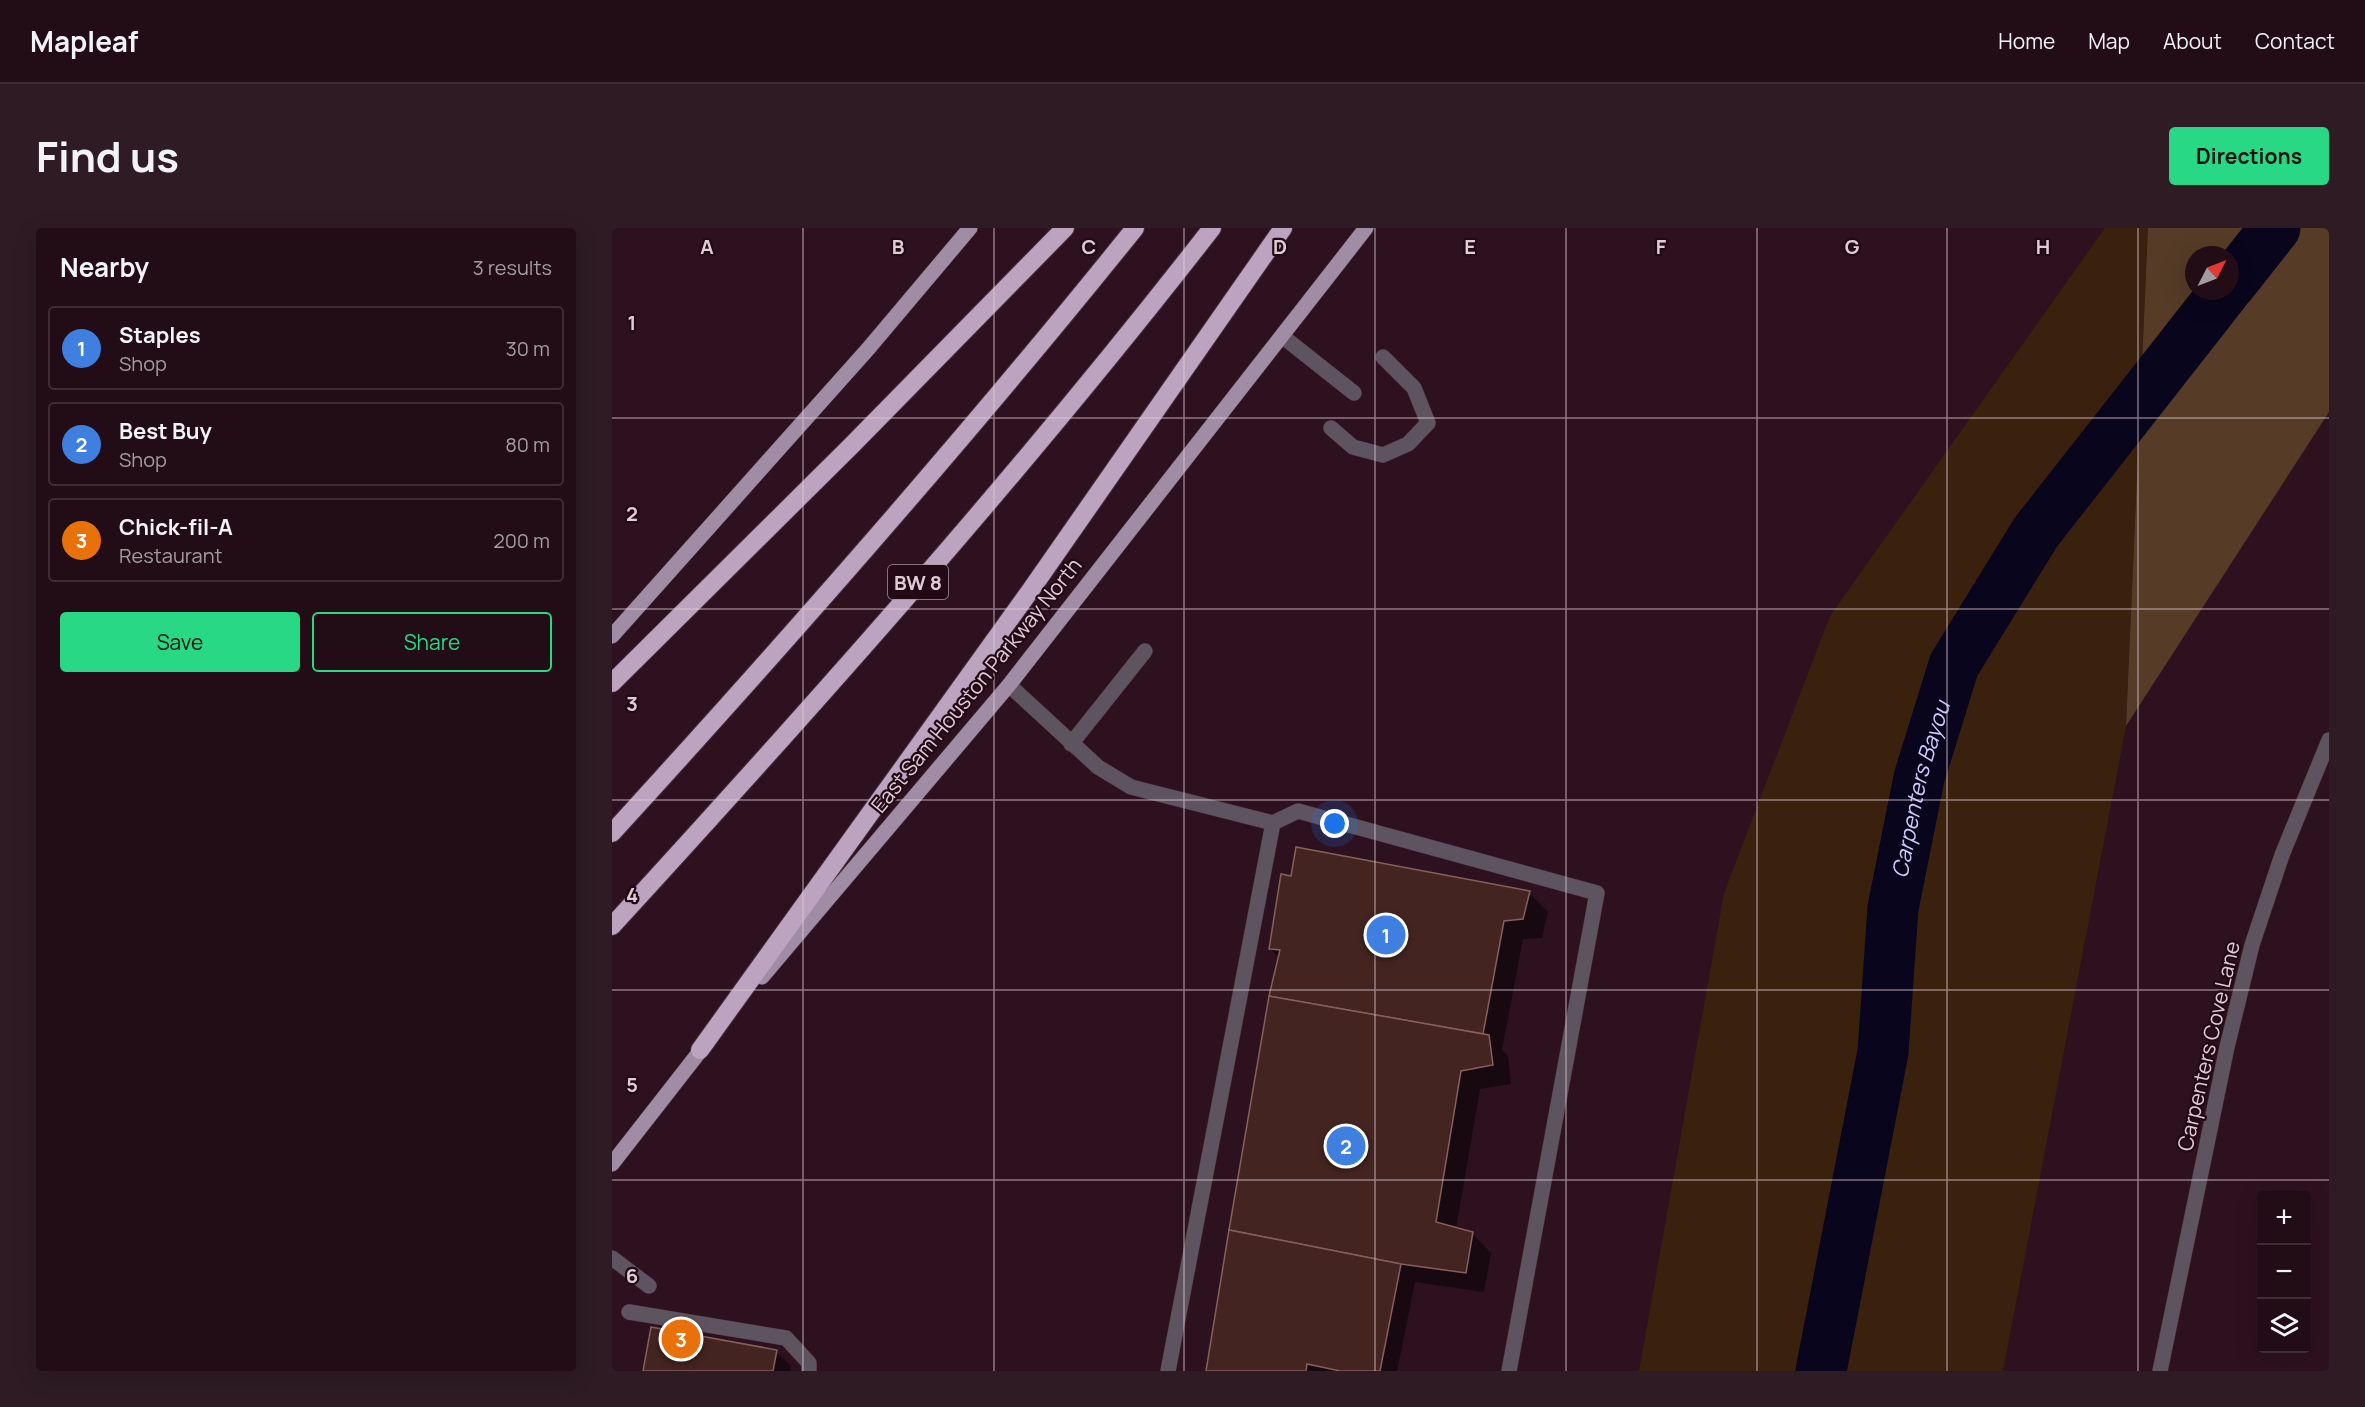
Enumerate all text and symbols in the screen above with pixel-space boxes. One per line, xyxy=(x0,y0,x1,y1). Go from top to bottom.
text: Mapleaf xyxy=(30,22,138,60)
text: Home xyxy=(1998,27,2055,55)
text: Map xyxy=(2088,27,2130,55)
text: About xyxy=(2163,27,2222,55)
text: Contact xyxy=(2255,27,2335,55)
text: Find us xyxy=(36,127,179,185)
button: Directions xyxy=(2169,127,2329,185)
text: A xyxy=(700,233,714,260)
text: B xyxy=(892,233,905,260)
text: C xyxy=(1082,233,1096,260)
text: D xyxy=(1273,233,1287,260)
text: E xyxy=(1464,233,1476,260)
text: F xyxy=(1656,233,1667,260)
text: G xyxy=(1845,233,1860,260)
text: H xyxy=(2036,233,2050,260)
north arrow xyxy=(2185,246,2239,300)
text: Nearby xyxy=(60,249,149,285)
text: 3 results xyxy=(473,254,552,281)
text: 1 xyxy=(628,309,636,336)
text: Staples xyxy=(119,320,201,350)
text: 1 xyxy=(77,335,86,362)
text: 30 m xyxy=(506,335,550,362)
text: Shop xyxy=(119,350,167,377)
text: Best Buy xyxy=(119,416,212,446)
text: 2 xyxy=(76,431,87,458)
text: 80 m xyxy=(505,431,550,458)
text: Shop xyxy=(119,446,167,473)
text: 2 xyxy=(626,500,638,527)
text: Chick-fil-A xyxy=(119,512,233,542)
text: 3 xyxy=(76,527,87,554)
text: 200 m xyxy=(493,527,550,554)
text: Restaurant xyxy=(119,542,223,569)
street label: East Sam Houston Parkway North xyxy=(864,552,1088,818)
road number: BW 8 xyxy=(888,565,948,599)
button: Save xyxy=(60,612,300,672)
button: Share xyxy=(312,612,552,672)
text: 3 xyxy=(626,690,638,717)
water label: Carpenters Bayou xyxy=(1884,695,1958,881)
your location xyxy=(1320,809,1349,838)
text: 4 xyxy=(626,881,638,908)
pin: 1 xyxy=(1366,912,1406,958)
street label: Carpenters Cove Lane xyxy=(2170,938,2246,1154)
text: 5 xyxy=(626,1071,638,1098)
pin: 2 xyxy=(1326,1124,1366,1168)
map controls xyxy=(2257,1191,2311,1353)
button: + xyxy=(2257,1191,2311,1245)
button: − xyxy=(2257,1245,2311,1299)
text: 6 xyxy=(626,1262,638,1289)
button: layers xyxy=(2257,1299,2311,1353)
pin: 3 xyxy=(662,1316,700,1362)

